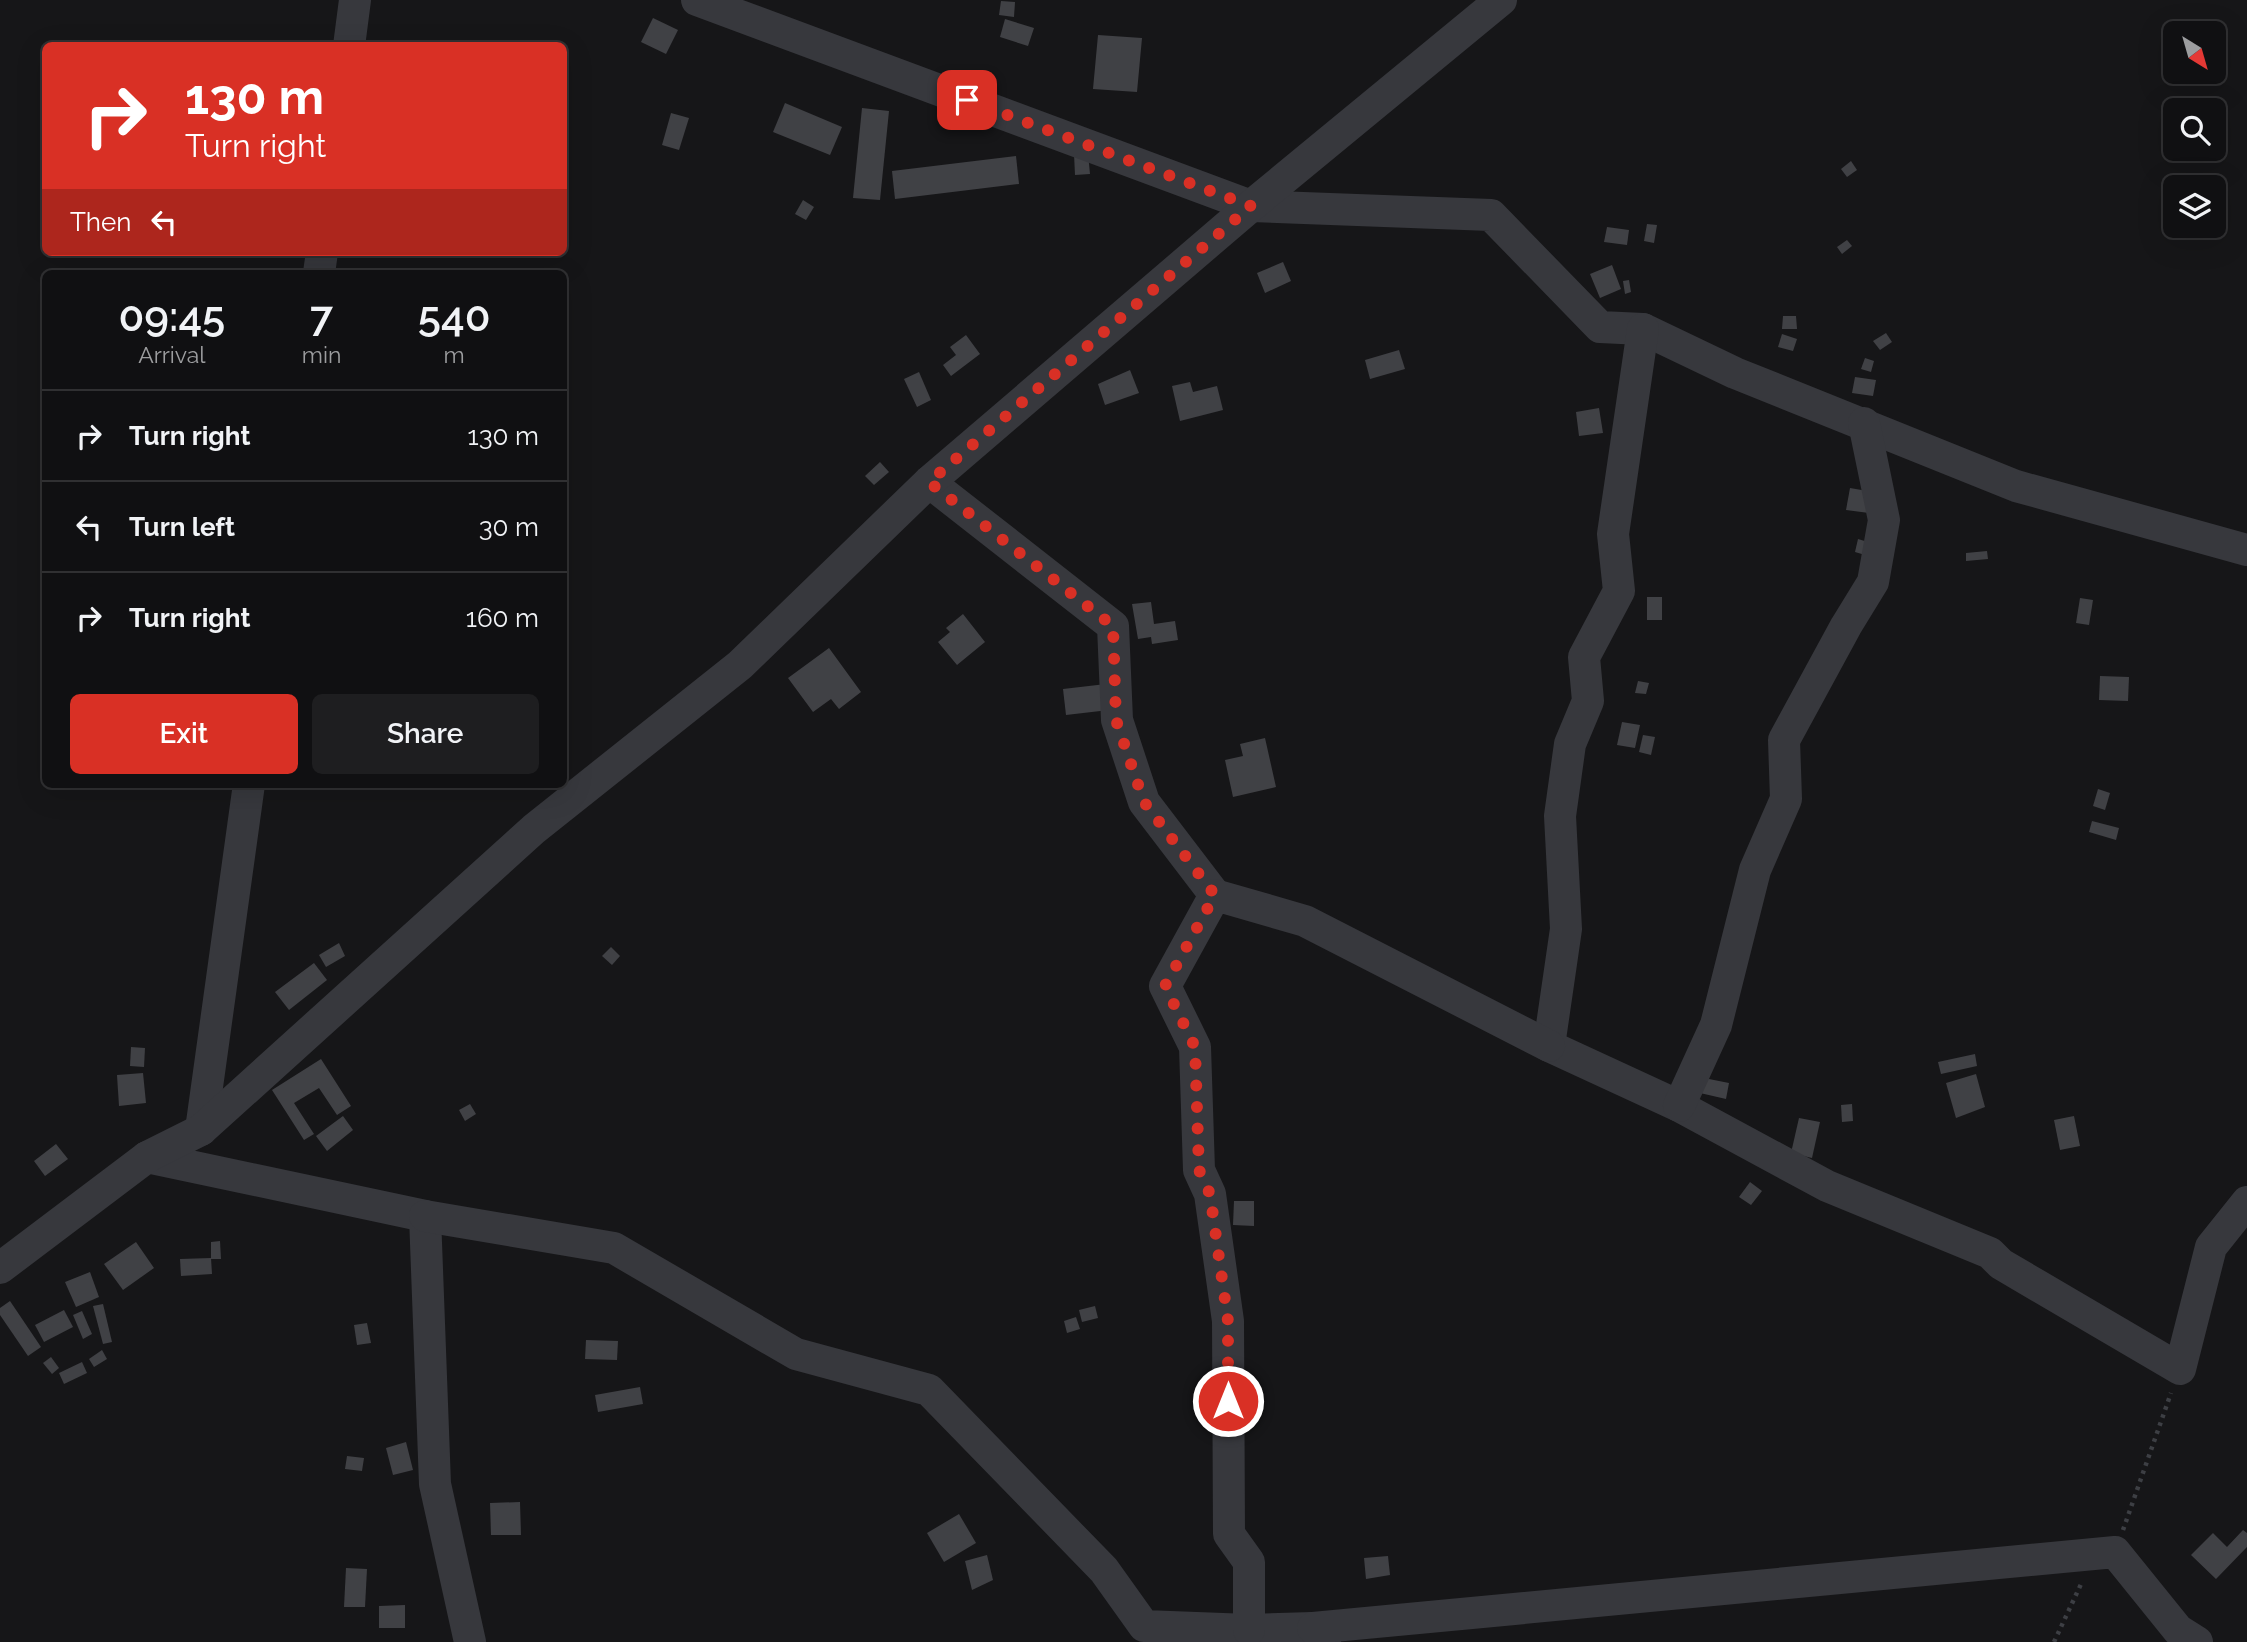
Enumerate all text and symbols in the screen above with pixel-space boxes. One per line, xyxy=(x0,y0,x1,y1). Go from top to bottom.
north arrow xyxy=(2163,21,2226,84)
map controls xyxy=(2163,21,2226,238)
text: 130 m xyxy=(185,68,324,125)
icon: right xyxy=(70,70,161,161)
pin xyxy=(937,70,997,130)
icon: arrive xyxy=(948,81,986,119)
button: search xyxy=(2163,98,2226,161)
text: Turn right xyxy=(185,127,326,164)
button: layers xyxy=(2163,175,2226,238)
icon: left xyxy=(145,203,183,241)
text: Then xyxy=(70,207,131,237)
text: 09:45 xyxy=(119,292,225,341)
text: 7 xyxy=(310,292,333,341)
text: 540 xyxy=(418,292,490,341)
text: Arrival xyxy=(138,341,206,368)
text: min xyxy=(302,341,341,368)
text: m xyxy=(444,341,465,368)
icon: right xyxy=(70,417,108,455)
text: Turn right xyxy=(129,421,250,451)
text: 130 m xyxy=(468,421,539,451)
icon: left xyxy=(70,508,108,546)
text: Turn left xyxy=(129,512,235,542)
text: 30 m xyxy=(479,512,539,542)
icon: right xyxy=(70,599,108,637)
text: Turn right xyxy=(129,603,250,633)
text: 160 m xyxy=(466,603,539,633)
button: Exit xyxy=(70,694,298,774)
button: Share xyxy=(312,694,539,774)
position arrow xyxy=(1191,1364,1265,1438)

